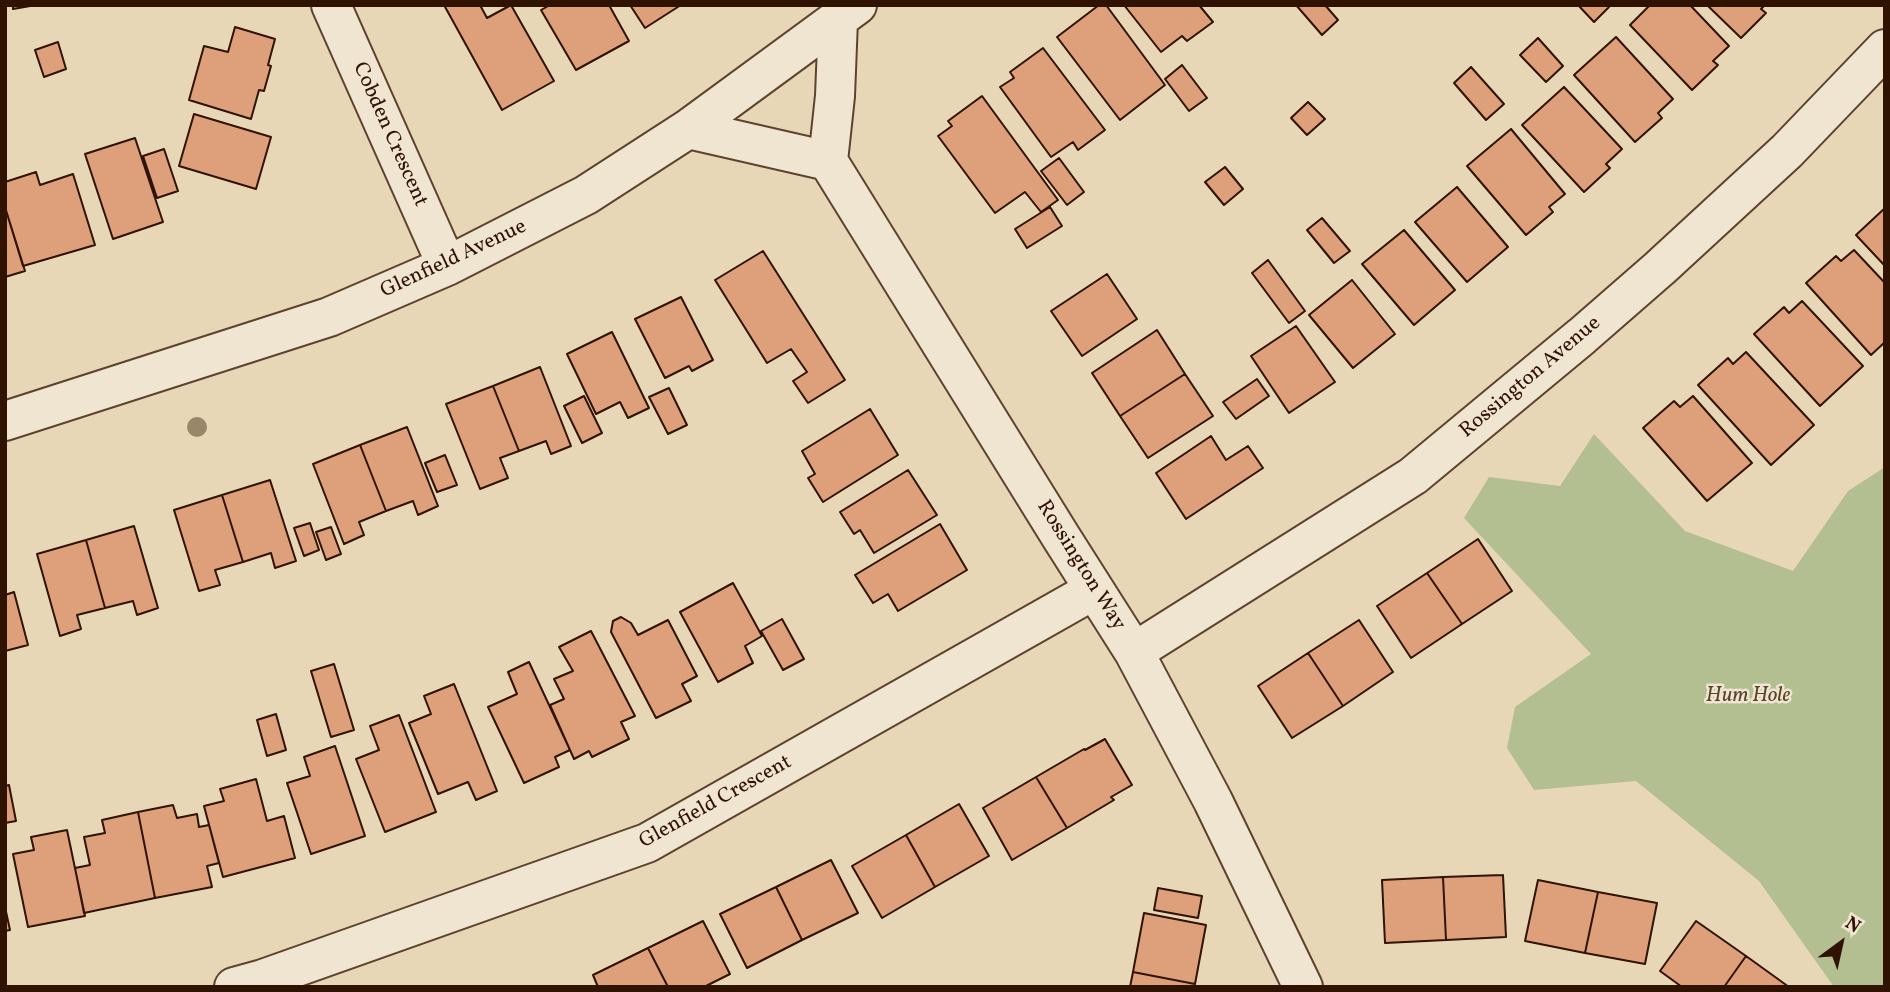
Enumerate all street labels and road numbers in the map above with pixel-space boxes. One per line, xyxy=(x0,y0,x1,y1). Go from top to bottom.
street label: Cobden Crescent xyxy=(346,59,432,211)
street label: Glenfield Avenue xyxy=(377,215,531,305)
street label: Rossington Avenue xyxy=(1455,312,1607,444)
street label: Rossington Way xyxy=(1030,496,1130,636)
street label: Glenfield Crescent xyxy=(635,751,797,855)

